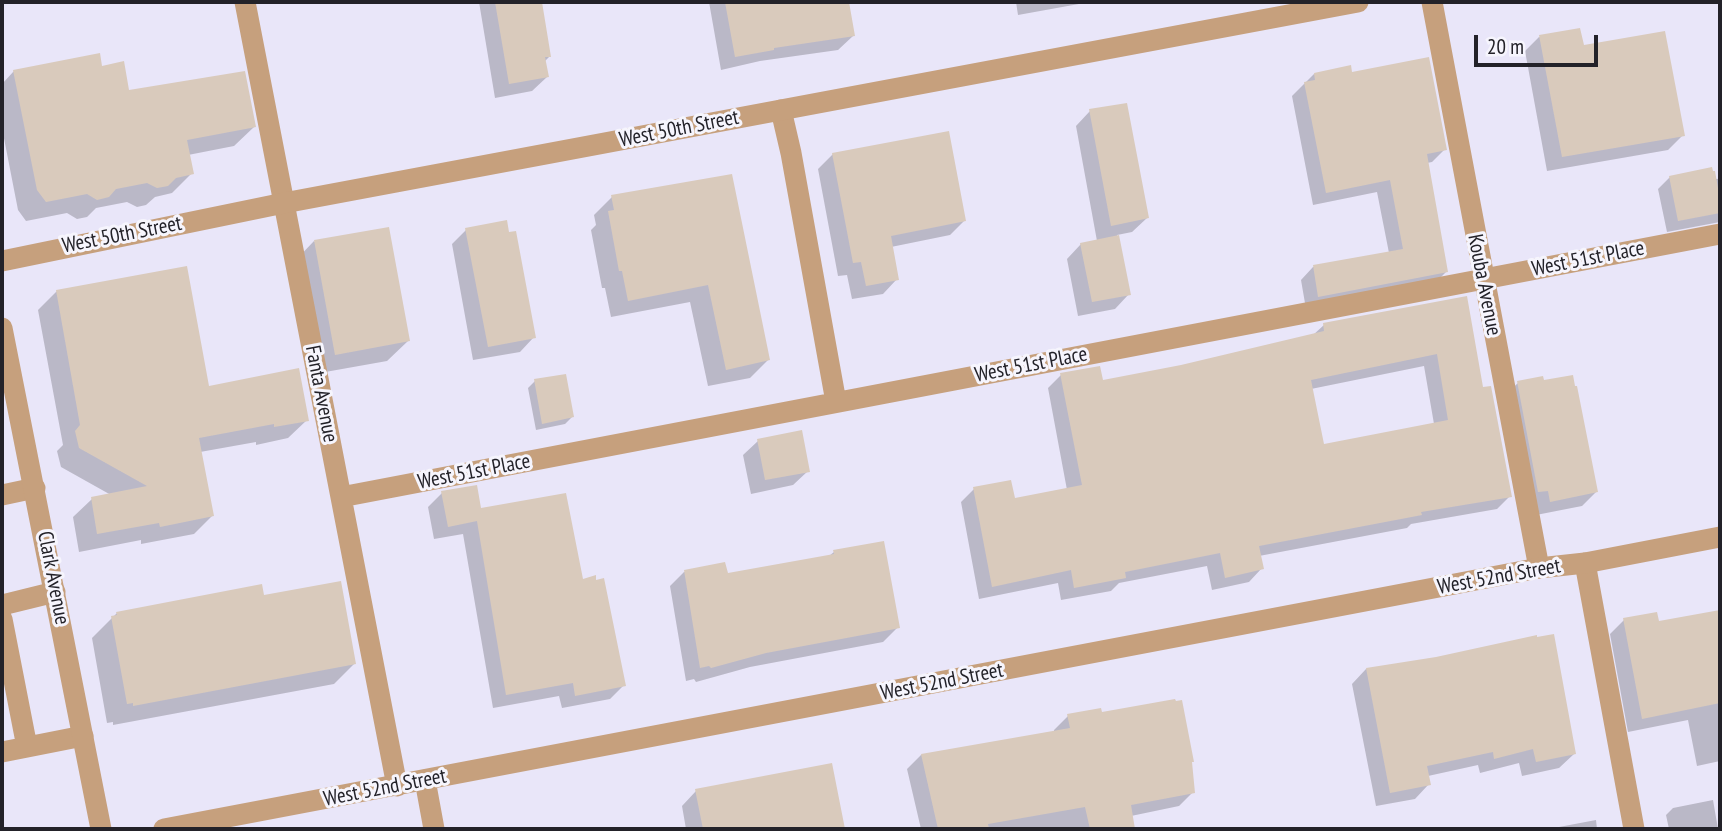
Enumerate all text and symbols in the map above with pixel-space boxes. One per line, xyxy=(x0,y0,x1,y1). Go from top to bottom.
scale bar xyxy=(1477,21,1601,65)
text: 20 m xyxy=(1487,33,1524,60)
street label: West 50th Street xyxy=(617,105,741,153)
street label: West 50th Street xyxy=(60,211,184,259)
street label: Kouba Avenue xyxy=(1462,232,1506,338)
street label: West 51st Place xyxy=(1530,236,1646,282)
street label: West 51st Place xyxy=(973,342,1089,388)
street label: Fanta Avenue xyxy=(299,343,343,445)
street label: West 51st Place xyxy=(416,449,532,495)
street label: Clark Avenue xyxy=(32,529,74,627)
street label: West 52nd Street xyxy=(1436,554,1562,600)
street label: West 52nd Street xyxy=(878,658,1006,706)
street label: West 52nd Street xyxy=(321,764,449,812)

